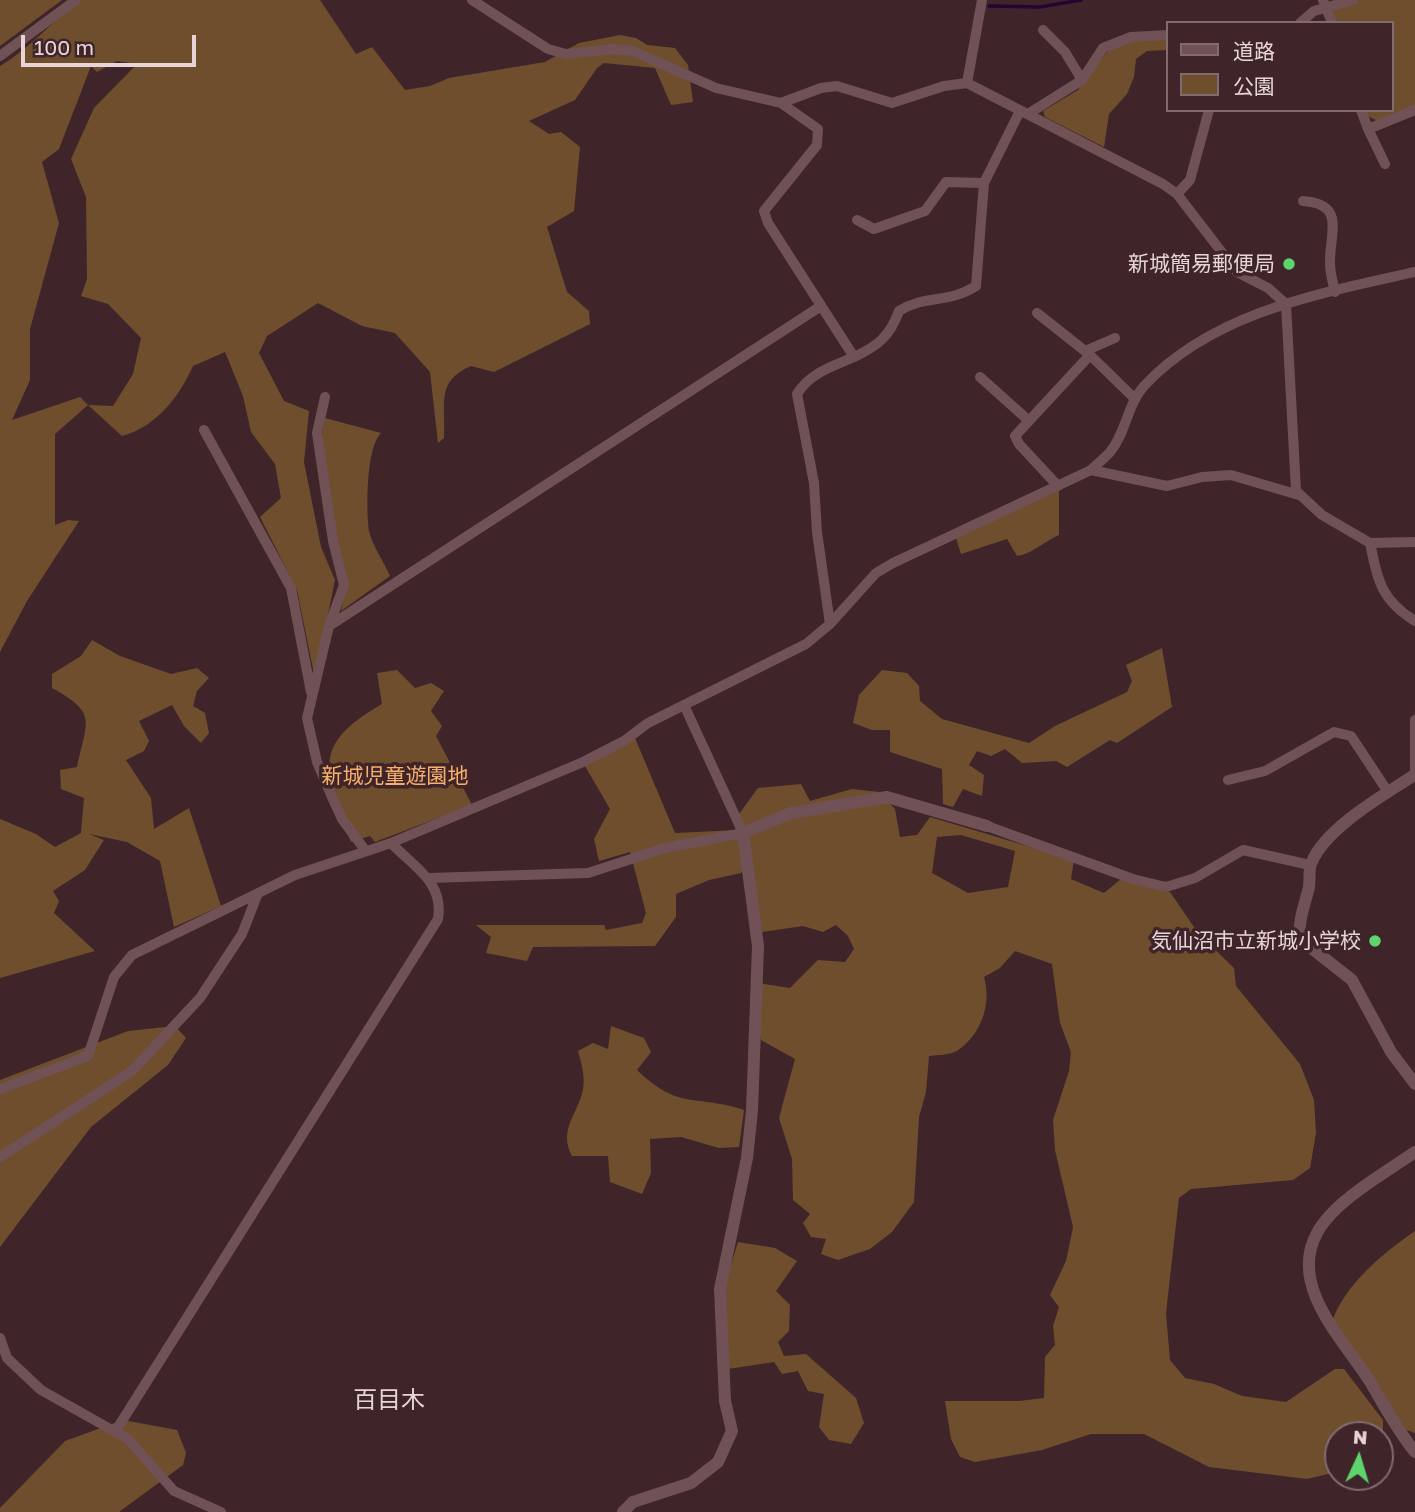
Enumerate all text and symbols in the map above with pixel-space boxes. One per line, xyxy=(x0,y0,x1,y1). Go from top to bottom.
scale bar xyxy=(24,21,200,65)
legend xyxy=(1166,21,1394,112)
text: 100 m xyxy=(34,34,94,60)
text: 道路 xyxy=(1233,38,1275,64)
text: 公園 xyxy=(1233,73,1275,99)
place label: 新城簡易郵便局 xyxy=(1128,251,1275,277)
marker: 新城簡易郵便局 xyxy=(1281,256,1297,272)
park label: 新城児童遊園地 xyxy=(322,763,468,789)
place label: 気仙沼市立新城小学校 xyxy=(1151,928,1361,954)
marker: 気仙沼市立新城小学校 xyxy=(1367,933,1383,949)
district label: 百目木 xyxy=(353,1386,425,1414)
north arrow xyxy=(1324,1421,1394,1491)
text: N xyxy=(1352,1425,1368,1449)

